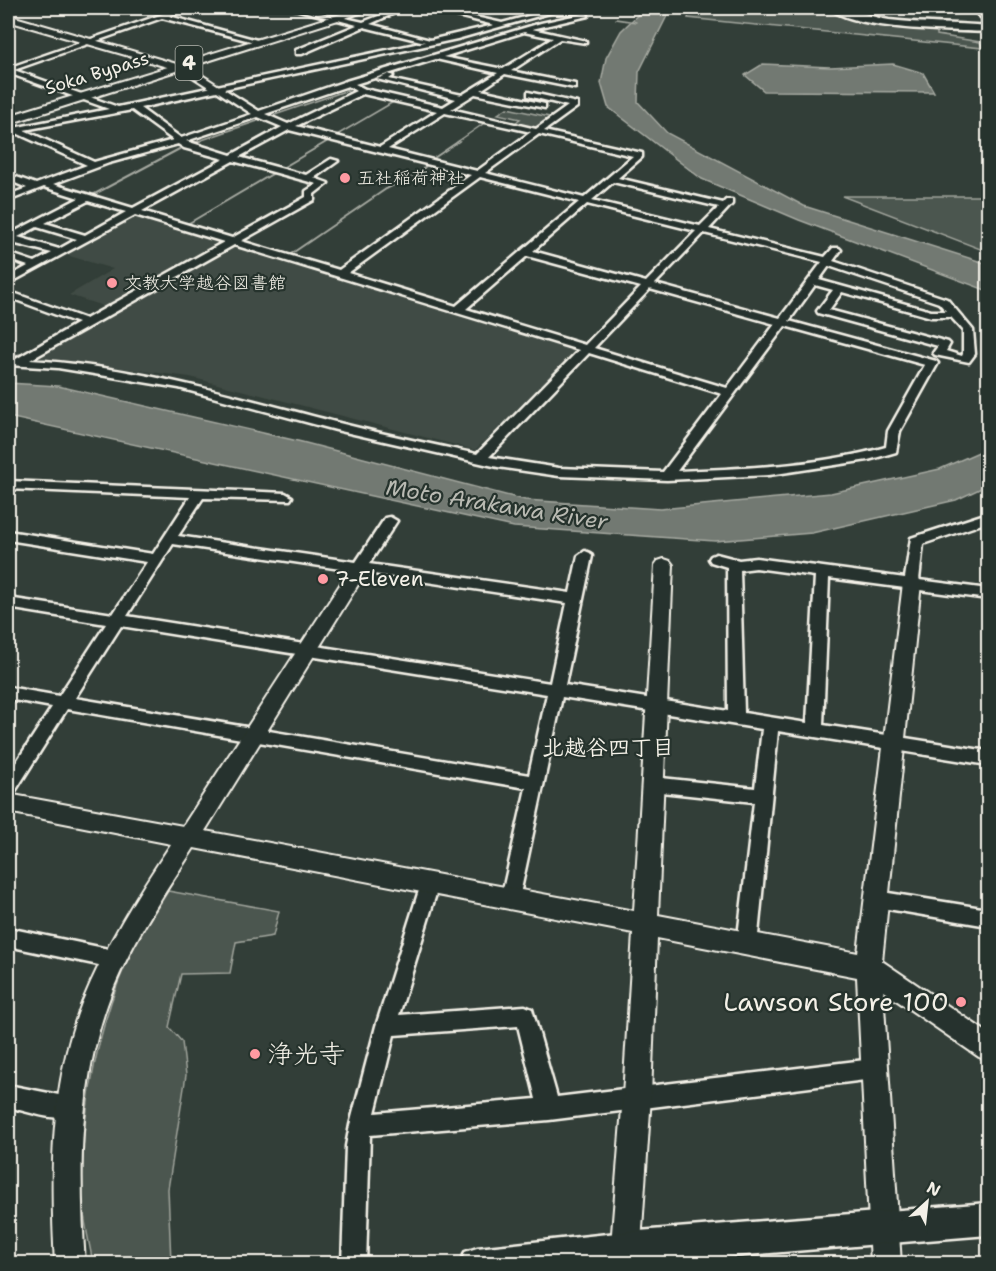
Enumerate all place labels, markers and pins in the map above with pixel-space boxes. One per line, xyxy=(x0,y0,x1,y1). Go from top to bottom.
place label: 五社稲荷神社 xyxy=(357,166,465,190)
marker: 五社稲荷神社 xyxy=(338,171,352,185)
place label: 文教大学越谷図書館 xyxy=(124,271,286,295)
marker: 文教大学越谷図書館 xyxy=(105,276,119,290)
place label: 7-Eleven xyxy=(335,565,424,593)
marker: 7-Eleven xyxy=(316,572,330,586)
place label: Lawson Store 100 xyxy=(723,984,949,1019)
marker: Lawson Store 100 xyxy=(954,995,968,1009)
place label: 浄光寺 xyxy=(267,1036,345,1071)
marker: 浄光寺 xyxy=(248,1047,262,1061)

